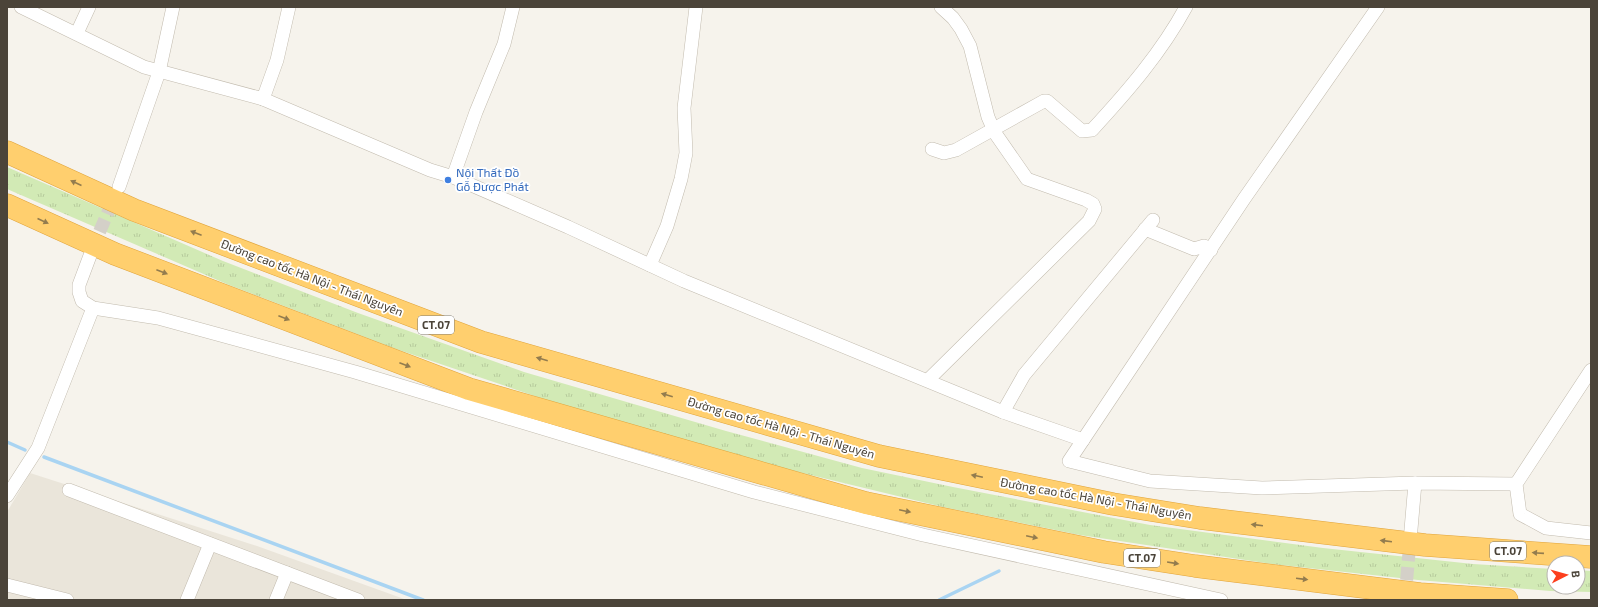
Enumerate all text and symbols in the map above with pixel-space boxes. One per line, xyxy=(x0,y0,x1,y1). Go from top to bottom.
place label: Nội Thất Đồ Gỗ Được Phát xyxy=(456,165,529,194)
marker: Nội Thất Đồ Gỗ Được Phát xyxy=(443,175,453,185)
one-way arrow xyxy=(71,180,82,186)
one-way arrow xyxy=(37,218,48,224)
one-way arrow xyxy=(190,230,202,236)
street label: Đường cao tốc Hà Nội - Thái Nguyên xyxy=(219,236,405,319)
one-way arrow xyxy=(157,270,169,276)
one-way arrow xyxy=(278,316,290,322)
road number: CT.07 xyxy=(418,316,454,334)
one-way arrow xyxy=(536,356,548,362)
one-way arrow xyxy=(400,362,412,368)
one-way arrow xyxy=(661,392,673,398)
street label: Đường cao tốc Hà Nội - Thái Nguyên xyxy=(686,394,876,461)
one-way arrow xyxy=(971,473,983,479)
street label: Đường cao tốc Hà Nội - Thái Nguyên xyxy=(999,474,1193,523)
one-way arrow xyxy=(898,508,911,514)
one-way arrow xyxy=(1251,522,1263,528)
one-way arrow xyxy=(1026,535,1038,541)
one-way arrow xyxy=(1380,538,1392,544)
road number: CT.07 xyxy=(1490,542,1526,560)
road number: CT.07 xyxy=(1124,549,1160,567)
one-way arrow xyxy=(1532,550,1544,557)
north arrow xyxy=(1546,555,1586,595)
one-way arrow xyxy=(1167,560,1180,566)
text: B xyxy=(1570,570,1583,578)
one-way arrow xyxy=(1296,576,1308,583)

